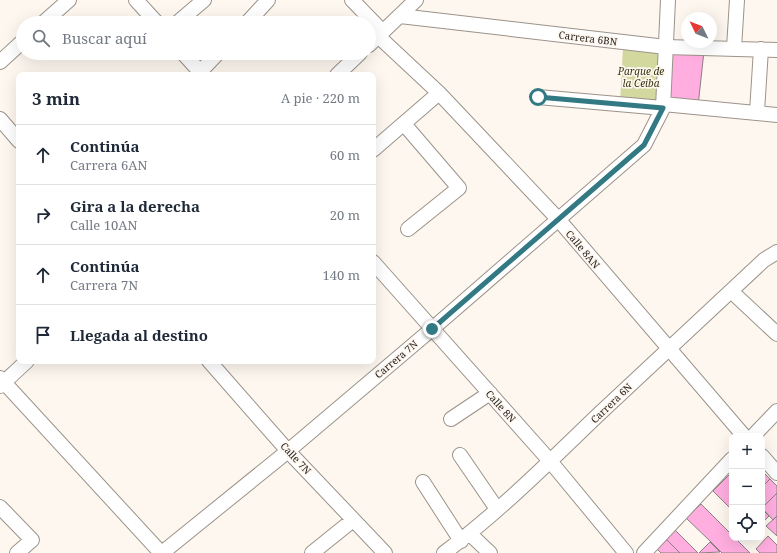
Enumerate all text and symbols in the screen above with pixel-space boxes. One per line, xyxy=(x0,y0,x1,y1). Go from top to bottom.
north arrow xyxy=(681,12,717,48)
search box xyxy=(16,16,376,60)
icon: search xyxy=(30,27,52,49)
street label: Carrera 6BN xyxy=(558,27,619,49)
text: Buscar aquí xyxy=(62,28,147,48)
park label: Parque de la Ceiba xyxy=(617,64,664,90)
text: 3 min xyxy=(32,87,80,110)
route start xyxy=(529,88,547,106)
text: A pie · 220 m xyxy=(281,89,360,107)
text: Continúa xyxy=(70,136,140,156)
icon: ahead xyxy=(32,144,54,166)
text: 60 m xyxy=(330,146,360,164)
text: Carrera 6AN xyxy=(70,156,147,174)
text: Gira a la derecha xyxy=(70,196,200,216)
icon: right xyxy=(32,204,54,226)
text: 20 m xyxy=(330,206,360,224)
text: Calle 10AN xyxy=(70,216,137,234)
street label: Calle 8AN xyxy=(563,227,603,271)
text: Continúa xyxy=(70,256,140,276)
icon: ahead xyxy=(32,264,54,286)
text: 140 m xyxy=(323,266,360,284)
text: Carrera 7N xyxy=(70,276,138,294)
route end xyxy=(423,320,441,338)
icon: arrive xyxy=(32,324,54,346)
text: Llegada al destino xyxy=(70,325,208,345)
street label: Carrera 7N xyxy=(371,337,421,381)
street label: Carrera 6N xyxy=(587,379,635,426)
street label: Calle 8N xyxy=(483,387,520,426)
map controls xyxy=(729,433,765,541)
button: + xyxy=(729,433,765,469)
street label: Calle 7N xyxy=(278,439,315,477)
button: − xyxy=(729,469,765,505)
button: locate xyxy=(729,505,765,541)

